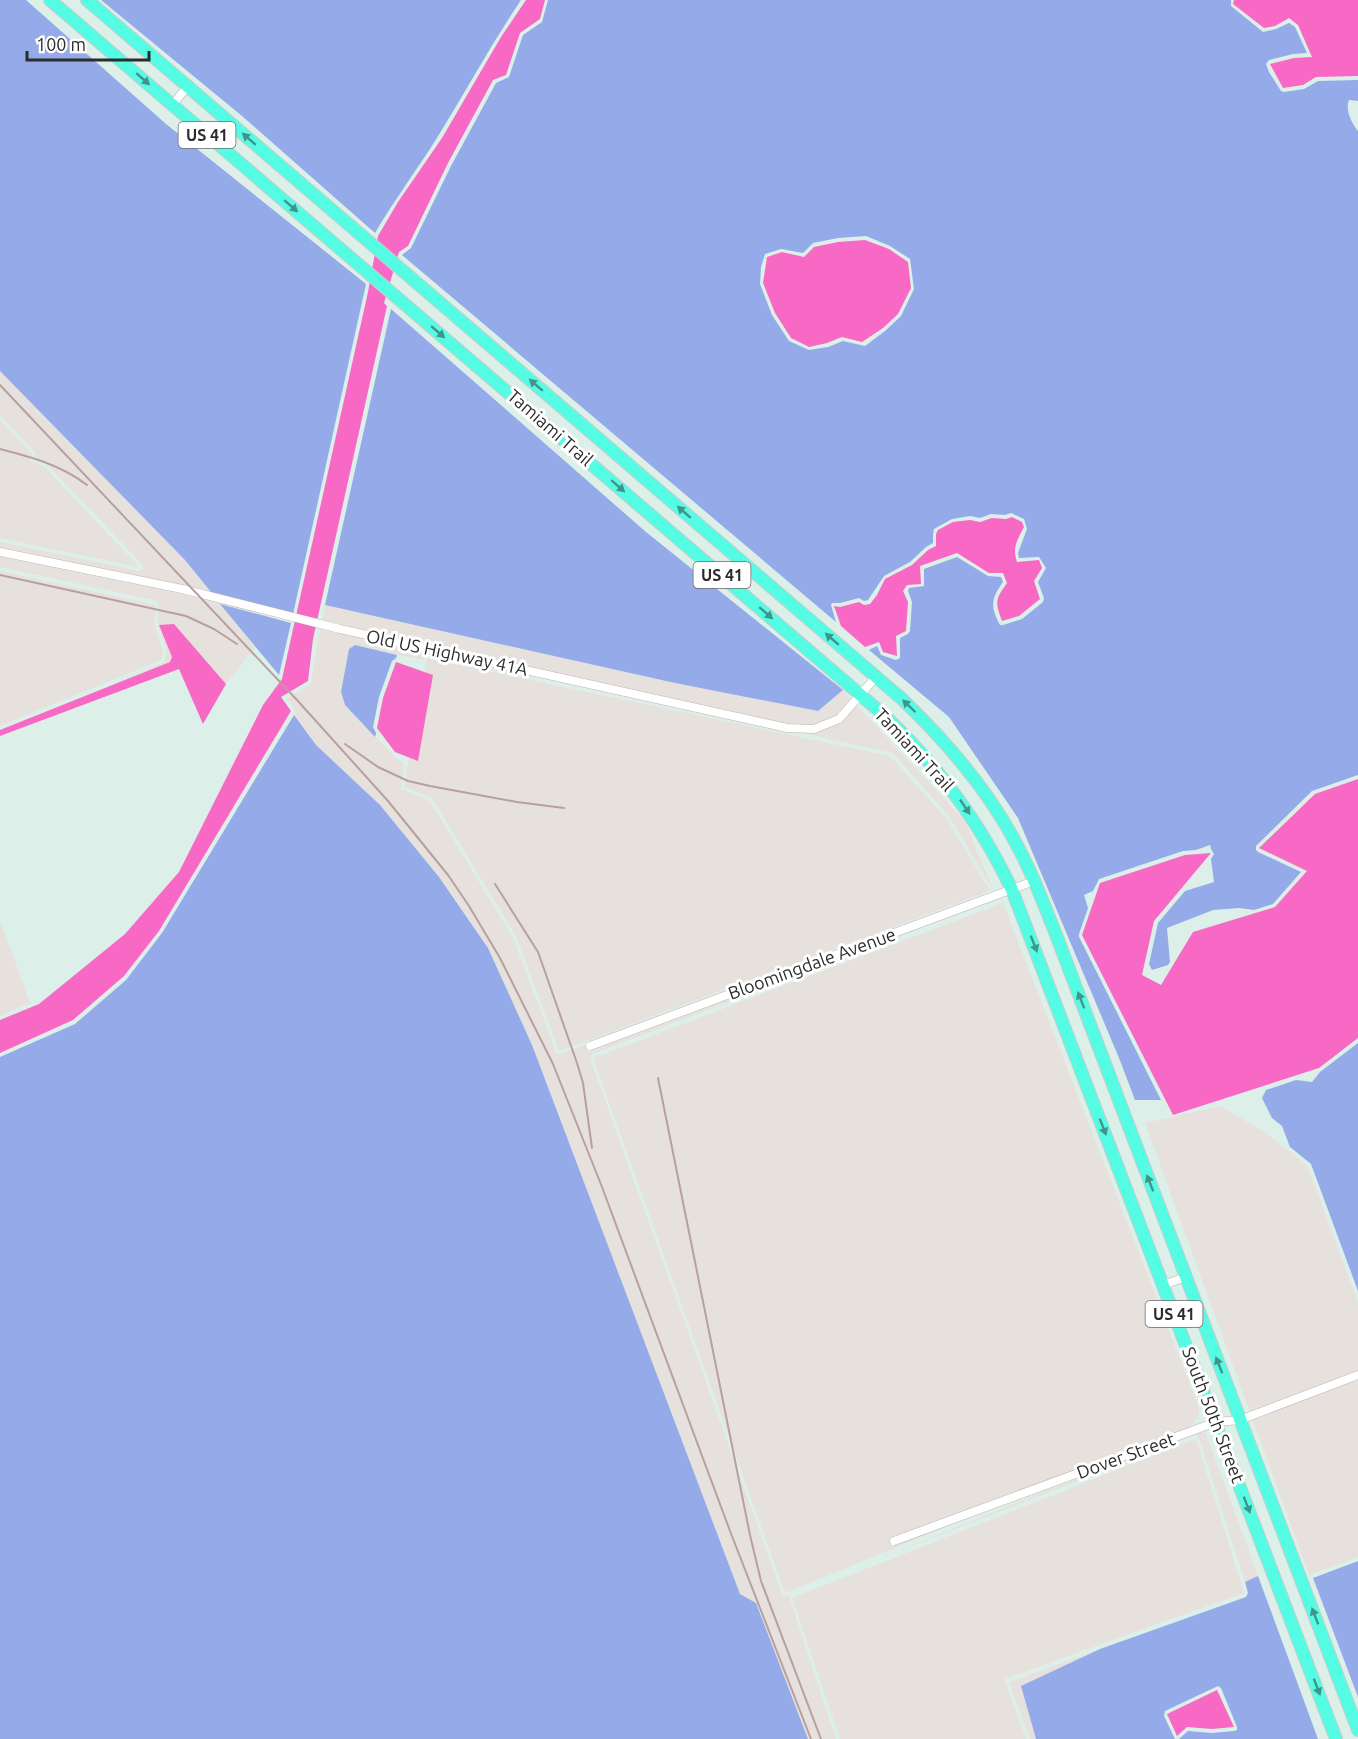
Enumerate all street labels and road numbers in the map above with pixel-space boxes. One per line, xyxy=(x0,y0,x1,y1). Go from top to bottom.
road number: US 41 xyxy=(178,122,236,148)
street label: Tamiami Trail xyxy=(504,385,598,470)
road number: US 41 xyxy=(694,562,750,588)
street label: Old US Highway 41A xyxy=(365,625,530,679)
street label: Tamiami Trail xyxy=(871,704,958,795)
street label: Bloomingdale Avenue xyxy=(725,923,898,1003)
road number: US 41 xyxy=(1146,1301,1202,1327)
street label: South 50th Street xyxy=(1179,1344,1249,1485)
street label: Dover Street xyxy=(1074,1428,1178,1482)

